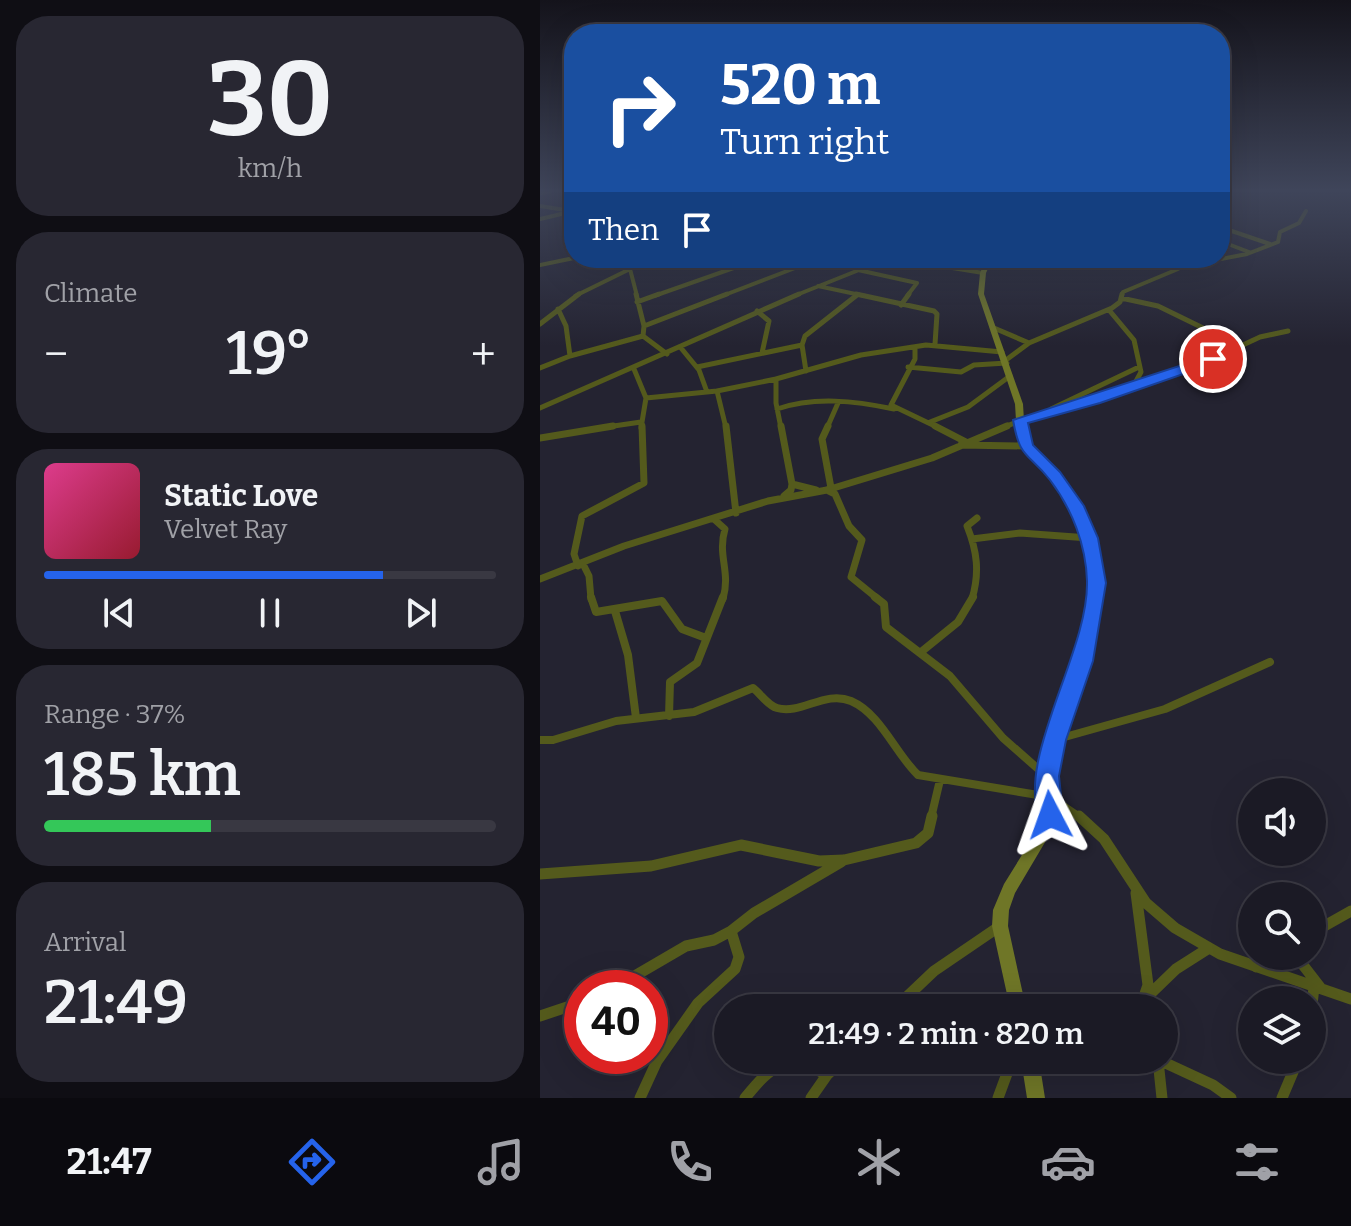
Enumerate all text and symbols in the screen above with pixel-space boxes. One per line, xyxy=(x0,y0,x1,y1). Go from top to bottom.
text: 30 xyxy=(207,38,333,163)
text: 520 m xyxy=(720,52,880,119)
icon: right xyxy=(588,56,692,160)
text: Turn right xyxy=(720,120,889,164)
text: km/h xyxy=(238,153,302,184)
icon: arrive xyxy=(675,208,719,252)
text: Then xyxy=(588,212,659,248)
text: Climate xyxy=(44,278,138,309)
text: 19° xyxy=(226,318,313,390)
pin xyxy=(1179,325,1247,393)
text: − xyxy=(44,328,68,381)
text: + xyxy=(471,328,496,381)
icon: arrive xyxy=(1191,337,1235,381)
text: Static Love xyxy=(164,478,318,514)
text: Velvet Ray xyxy=(164,514,287,545)
icon: previous xyxy=(97,591,141,635)
icon: pause xyxy=(248,591,292,635)
icon: next xyxy=(399,591,443,635)
text: Range · 37% xyxy=(44,699,186,730)
text: 185 km xyxy=(44,739,241,811)
position arrow xyxy=(1008,773,1092,857)
map controls xyxy=(1238,778,1326,1074)
button: sound xyxy=(1238,778,1326,866)
button: search xyxy=(1238,882,1326,970)
text: Arrival xyxy=(44,927,126,958)
text: 21:49 xyxy=(44,967,188,1039)
speed limit sign: 40 xyxy=(564,970,668,1074)
button: layers xyxy=(1238,986,1326,1074)
text: 21:49 · 2 min · 820 m xyxy=(808,1016,1084,1052)
icon: directions xyxy=(284,1134,340,1190)
icon: music xyxy=(473,1134,529,1190)
icon: phone xyxy=(662,1134,718,1190)
icon: climate xyxy=(851,1134,907,1190)
icon: car xyxy=(1040,1134,1096,1190)
icon: filters xyxy=(1229,1134,1285,1190)
text: 21:47 xyxy=(66,1140,152,1184)

